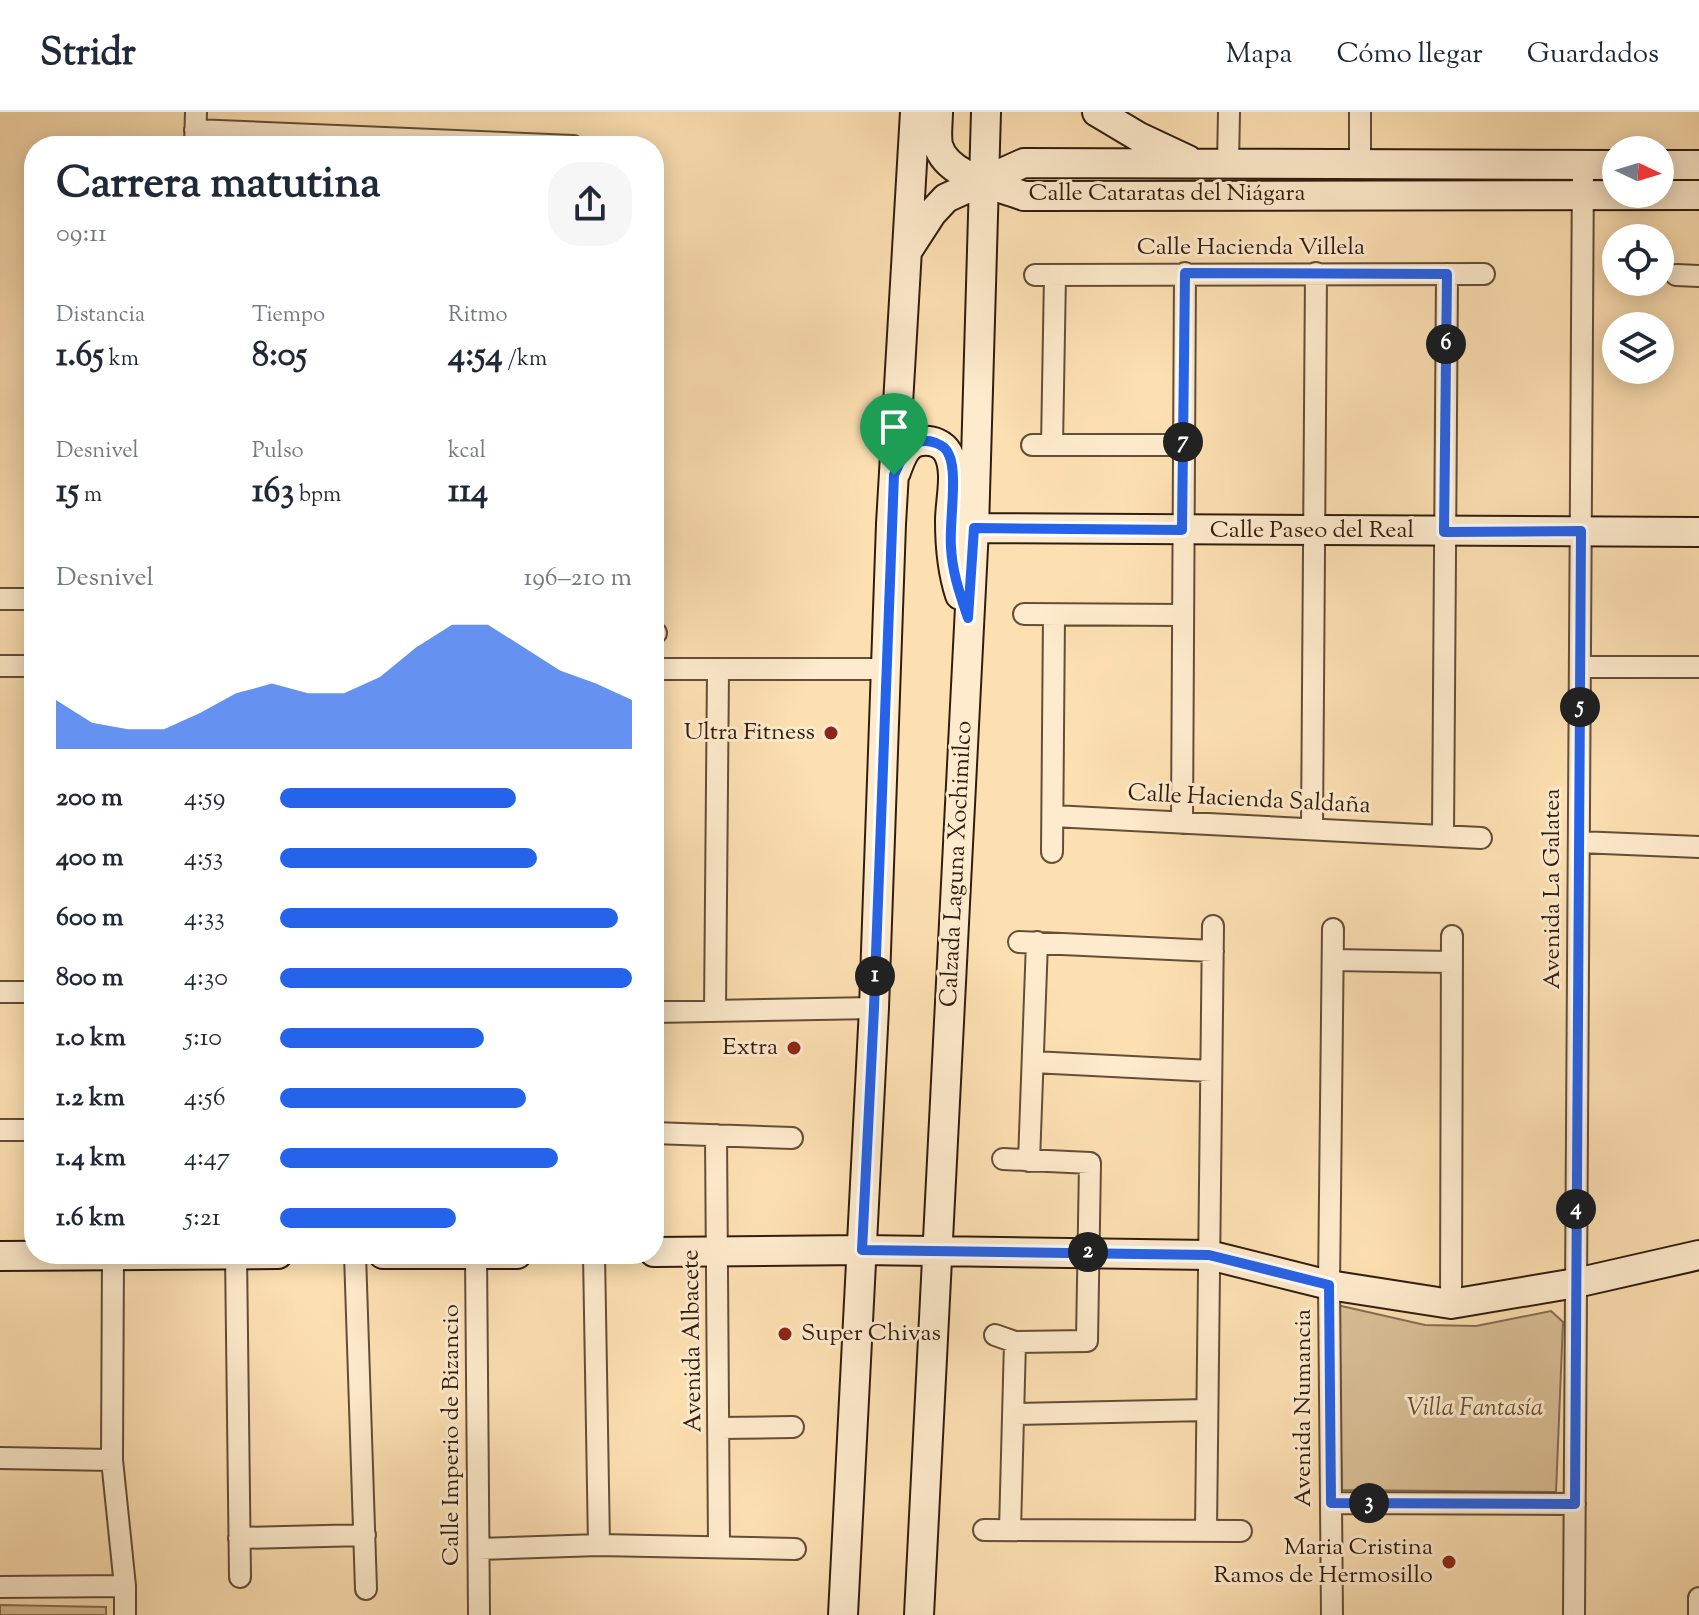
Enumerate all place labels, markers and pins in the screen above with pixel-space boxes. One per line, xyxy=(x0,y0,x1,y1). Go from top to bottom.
pin: 6 xyxy=(1426,324,1466,364)
pin xyxy=(860,393,928,475)
pin: 7 xyxy=(1163,422,1203,462)
pin: 5 xyxy=(1560,687,1600,727)
place label: Ultra Fitness xyxy=(684,716,815,750)
marker: Ultra Fitness xyxy=(822,724,840,742)
pin: 1 xyxy=(855,956,895,996)
place label: Extra xyxy=(722,1031,778,1065)
marker: Extra xyxy=(785,1039,803,1057)
pin: 4 xyxy=(1556,1189,1596,1229)
pin: 2 xyxy=(1068,1232,1108,1272)
place label: Super Chivas xyxy=(801,1317,941,1351)
marker: Super Chivas xyxy=(776,1325,794,1343)
pin: 3 xyxy=(1349,1483,1389,1523)
place label: Maria Cristina Ramos de Hermosillo xyxy=(1213,1531,1433,1593)
marker: Maria Cristina Ramos de Hermosillo xyxy=(1440,1553,1458,1571)

